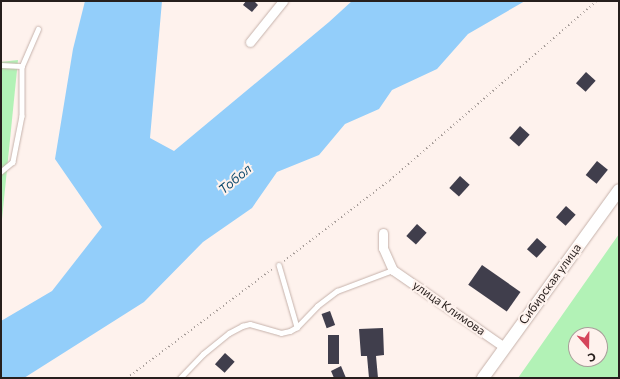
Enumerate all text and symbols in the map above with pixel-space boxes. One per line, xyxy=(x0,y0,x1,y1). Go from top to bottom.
water label: Тобол xyxy=(215,161,255,197)
street label: Сибирская улица xyxy=(516,241,584,327)
street label: улица Климова xyxy=(410,278,488,338)
north arrow xyxy=(568,327,608,367)
text: С xyxy=(586,350,598,365)

